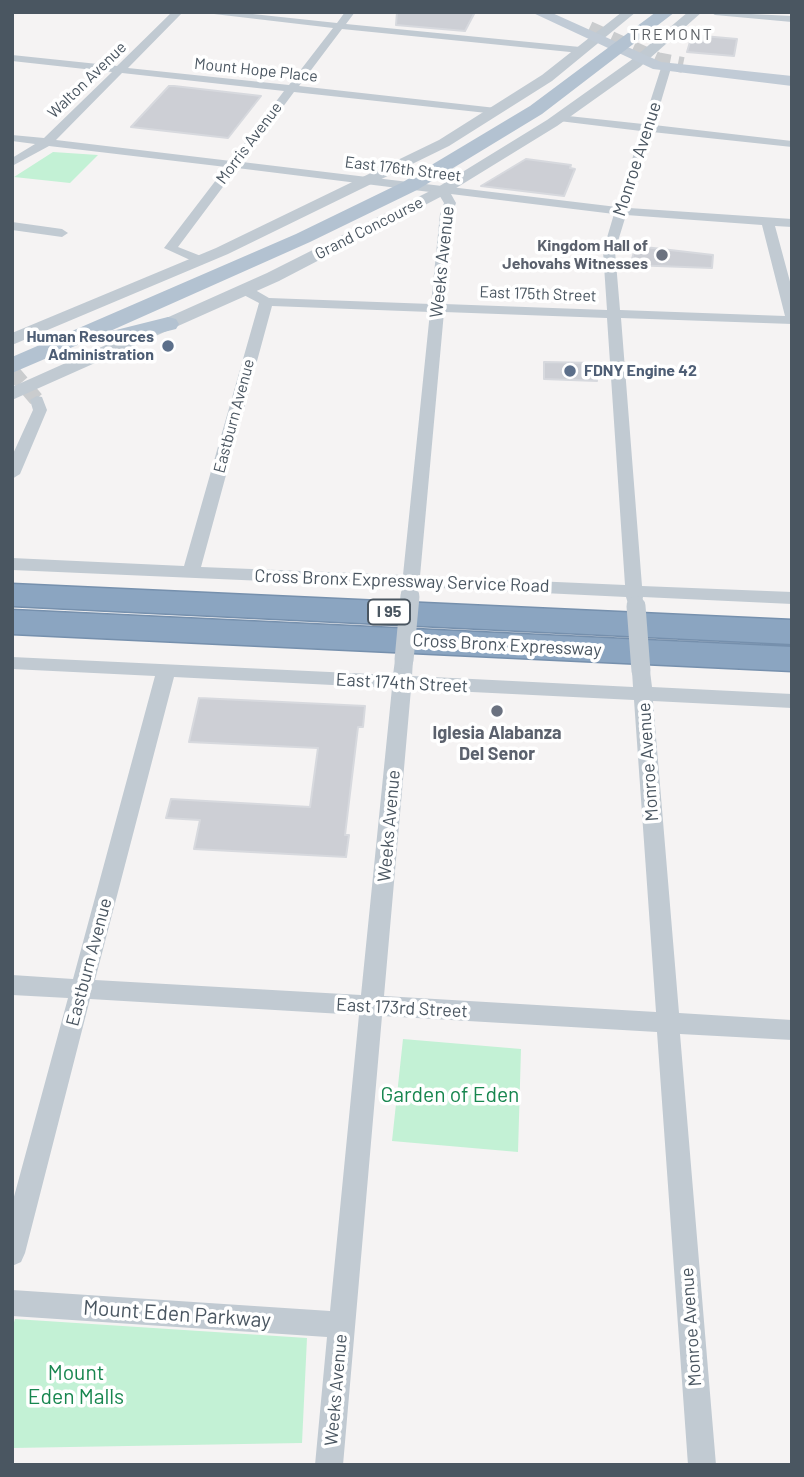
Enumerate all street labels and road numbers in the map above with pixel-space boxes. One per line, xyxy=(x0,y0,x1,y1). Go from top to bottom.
street label: Walton Avenue xyxy=(44,38,130,122)
street label: Mount Hope Place xyxy=(193,54,319,86)
street label: Morris Avenue xyxy=(212,98,286,188)
street label: Monroe Avenue xyxy=(608,99,666,219)
street label: East 176th Street xyxy=(344,152,462,186)
street label: Grand Concourse xyxy=(312,192,426,264)
street label: Weeks Avenue xyxy=(425,205,459,319)
street label: East 175th Street xyxy=(479,282,597,306)
street label: Eastburn Avenue xyxy=(210,357,258,475)
street label: Cross Bronx Expressway Service Road xyxy=(254,565,550,597)
road number: I 95 xyxy=(368,600,410,624)
street label: Cross Bronx Expressway xyxy=(412,629,602,661)
street label: East 174th Street xyxy=(335,669,469,697)
street label: Monroe Avenue xyxy=(633,702,663,822)
street label: Weeks Avenue xyxy=(373,769,405,883)
street label: Eastburn Avenue xyxy=(62,896,116,1028)
street label: East 173rd Street xyxy=(336,994,468,1022)
street label: Monroe Avenue xyxy=(676,1267,706,1387)
street label: Mount Eden Parkway xyxy=(82,1295,272,1333)
street label: Weeks Avenue xyxy=(320,1333,352,1447)

